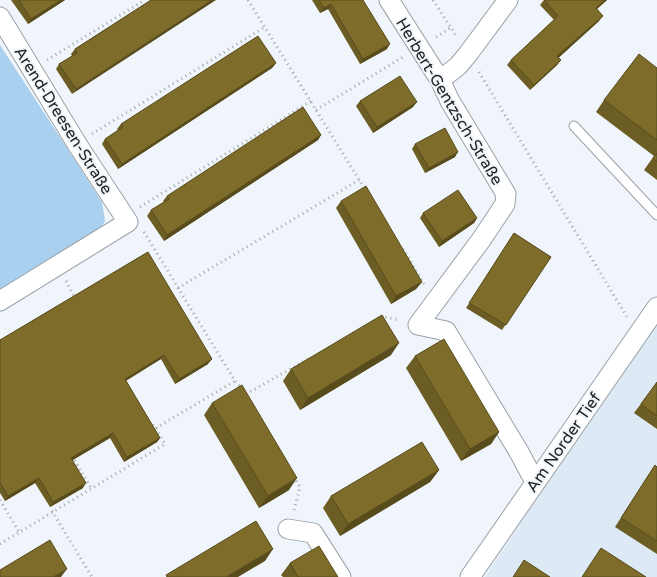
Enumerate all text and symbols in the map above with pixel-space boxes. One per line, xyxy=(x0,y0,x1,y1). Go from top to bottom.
street label: Herbert-Gentzsch-Straße xyxy=(391,14,507,189)
street label: Arend-Dreesen-Straße xyxy=(10,43,117,198)
street label: Am Norder Tief xyxy=(522,388,606,496)

